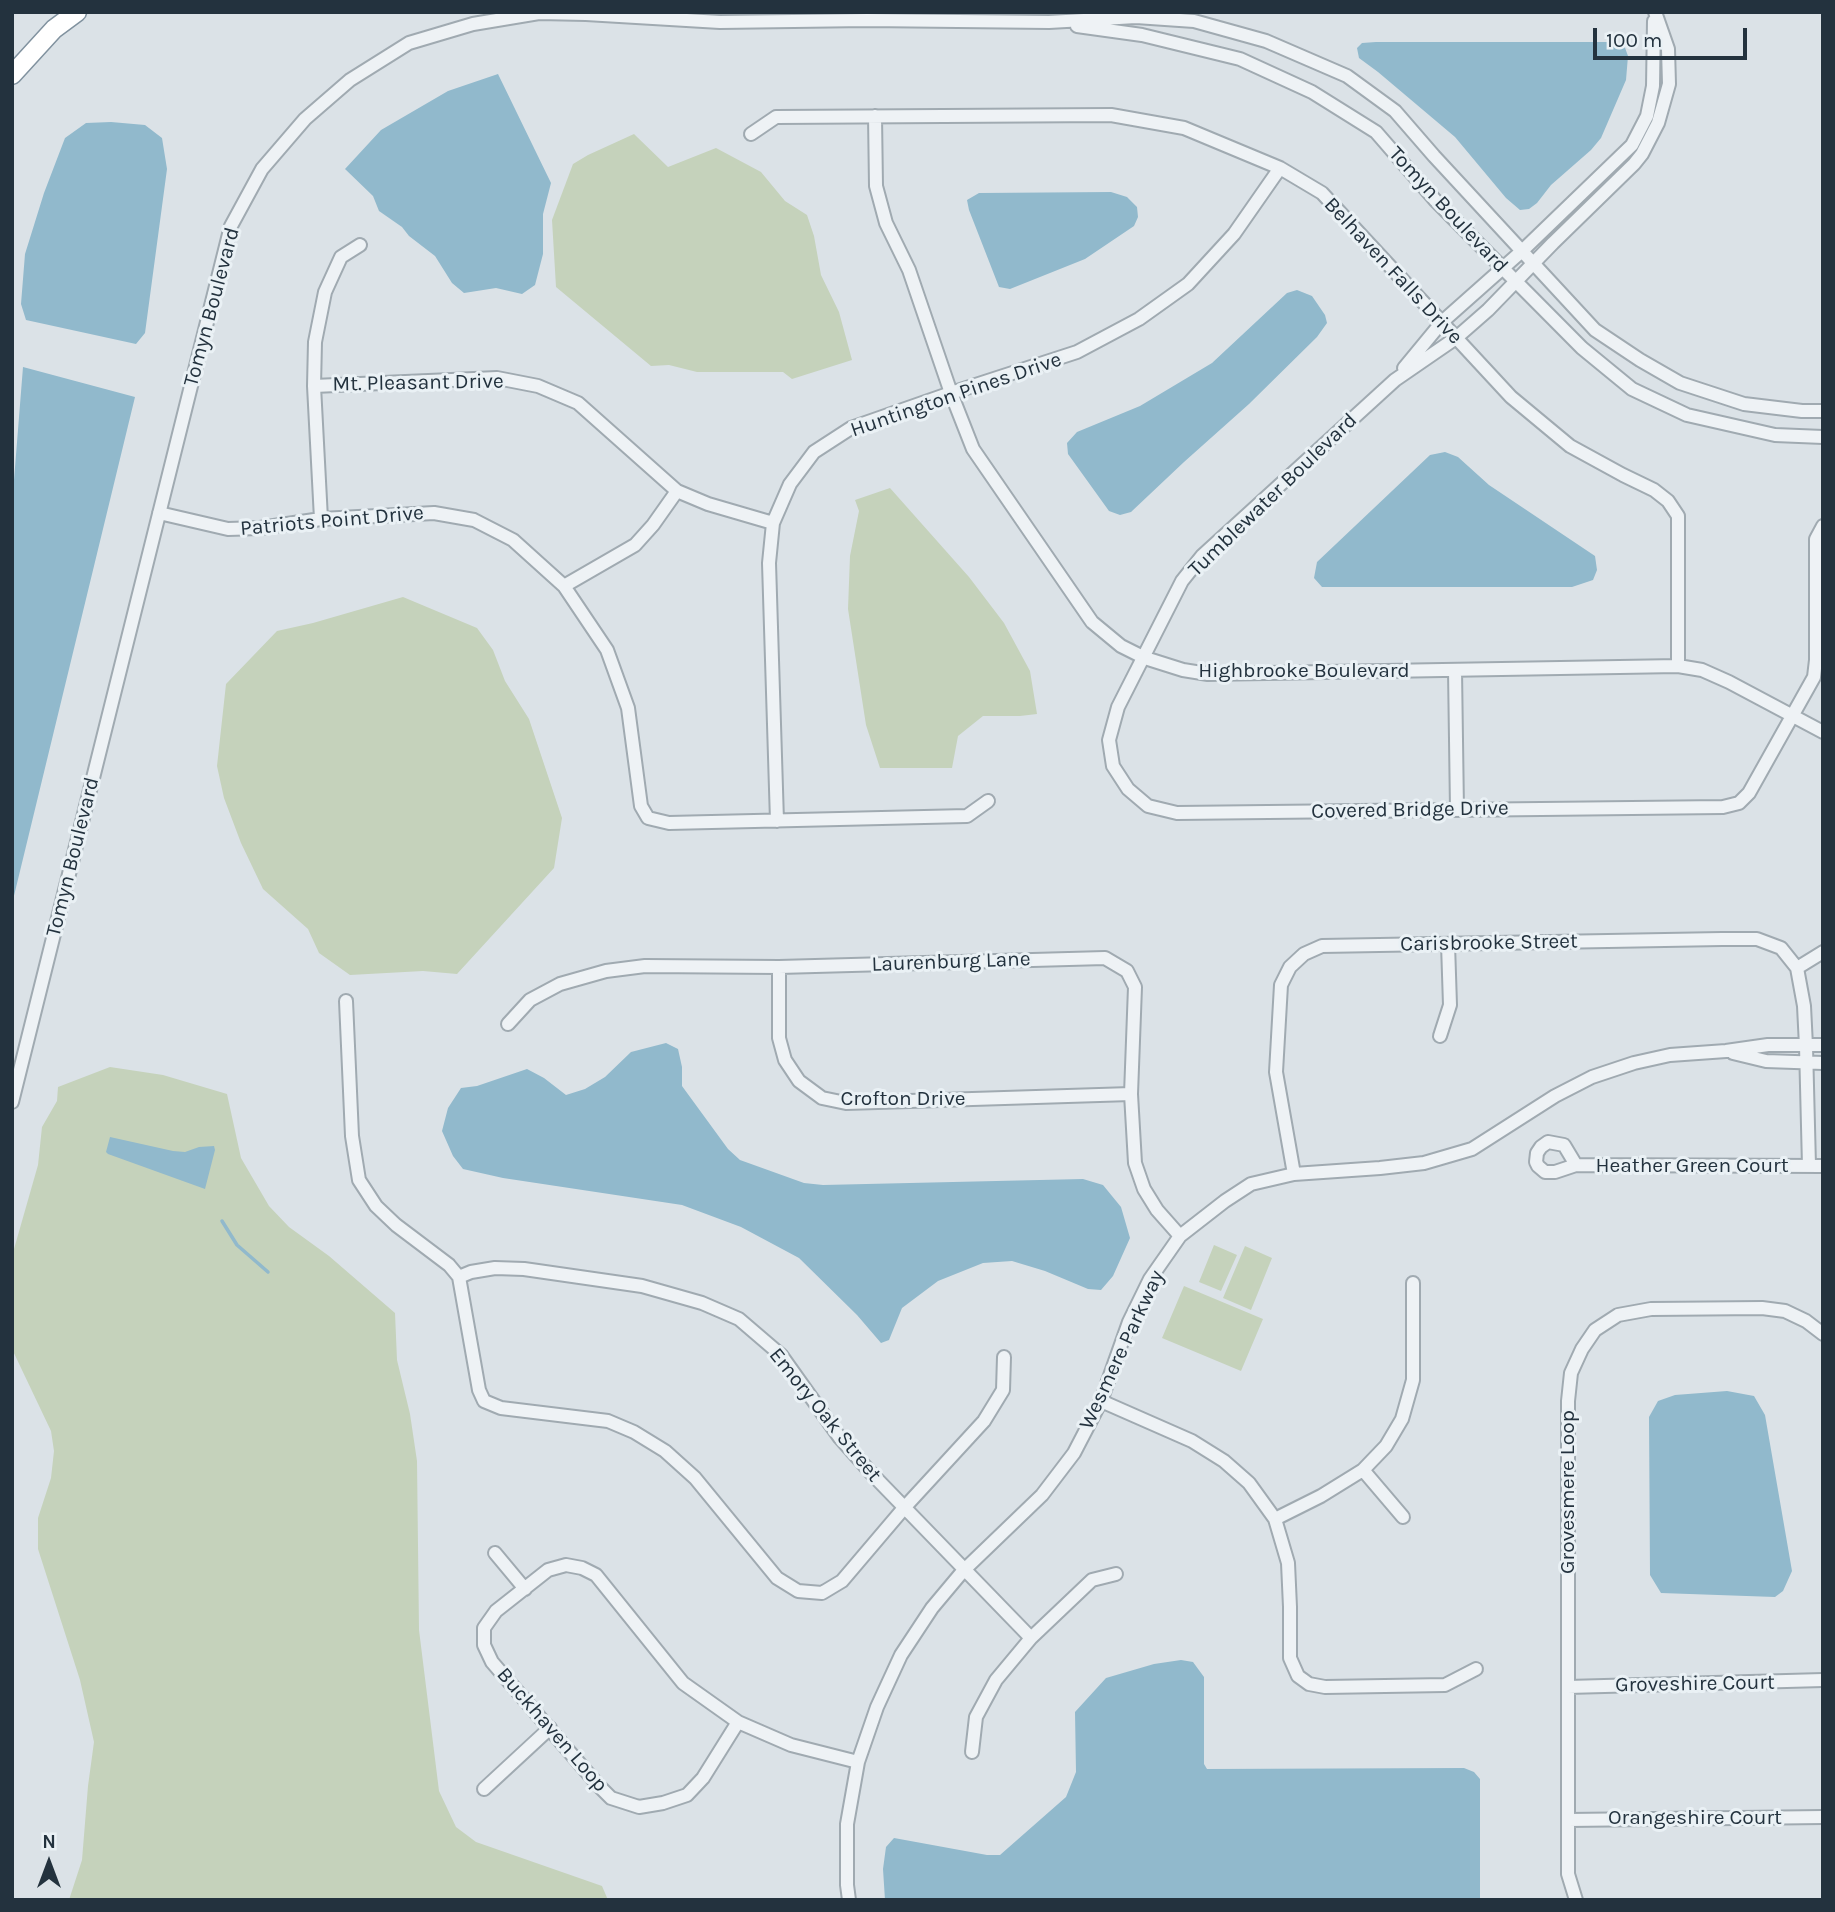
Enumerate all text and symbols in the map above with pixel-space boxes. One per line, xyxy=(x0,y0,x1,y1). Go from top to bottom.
scale bar xyxy=(1597,14,1751,58)
text: 100 m xyxy=(1606,28,1663,52)
street label: Tomyn Boulevard xyxy=(1383,142,1513,278)
street label: Belhaven Falls Drive xyxy=(1318,192,1468,350)
street label: Tomyn Boulevard xyxy=(179,225,245,389)
street label: Huntington Pines Drive xyxy=(847,347,1065,443)
street label: Mt. Pleasant Drive xyxy=(332,369,504,397)
street label: Tumblewater Boulevard xyxy=(1183,408,1363,582)
street label: Patriots Point Drive xyxy=(239,500,425,542)
street label: Highbrooke Boulevard xyxy=(1198,658,1410,684)
street label: Tomyn Boulevard xyxy=(41,775,105,939)
street label: Covered Bridge Drive xyxy=(1311,796,1509,824)
street label: Carisbrooke Street xyxy=(1400,929,1578,957)
street label: Laurenburg Lane xyxy=(871,947,1031,977)
street label: Crofton Drive xyxy=(840,1086,966,1112)
street label: Heather Green Court xyxy=(1595,1153,1789,1179)
street label: Wesmere Parkway xyxy=(1074,1266,1170,1434)
street label: Emory Oak Street xyxy=(763,1343,887,1487)
street label: Grovesmere Loop xyxy=(1555,1410,1581,1574)
street label: Buckhaven Loop xyxy=(491,1663,613,1797)
street label: Groveshire Court xyxy=(1615,1670,1775,1698)
street label: Orangeshire Court xyxy=(1608,1805,1782,1831)
north arrow xyxy=(14,1828,84,1898)
text: N xyxy=(42,1831,56,1853)

